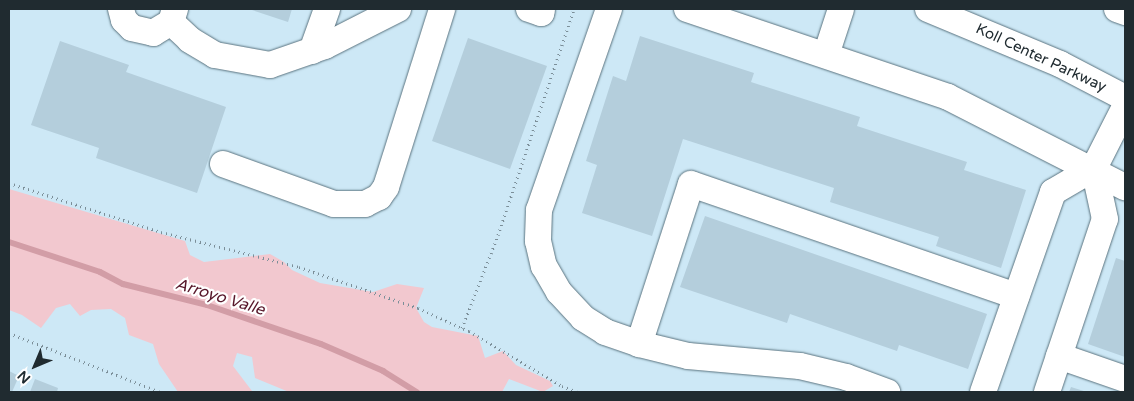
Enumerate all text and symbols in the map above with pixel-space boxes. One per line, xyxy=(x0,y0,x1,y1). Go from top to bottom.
street label: Koll Center Parkway xyxy=(973,20,1109,96)
water label: Arroyo Valle xyxy=(173,274,267,320)
north arrow xyxy=(10,341,60,391)
text: N xyxy=(14,367,34,387)

